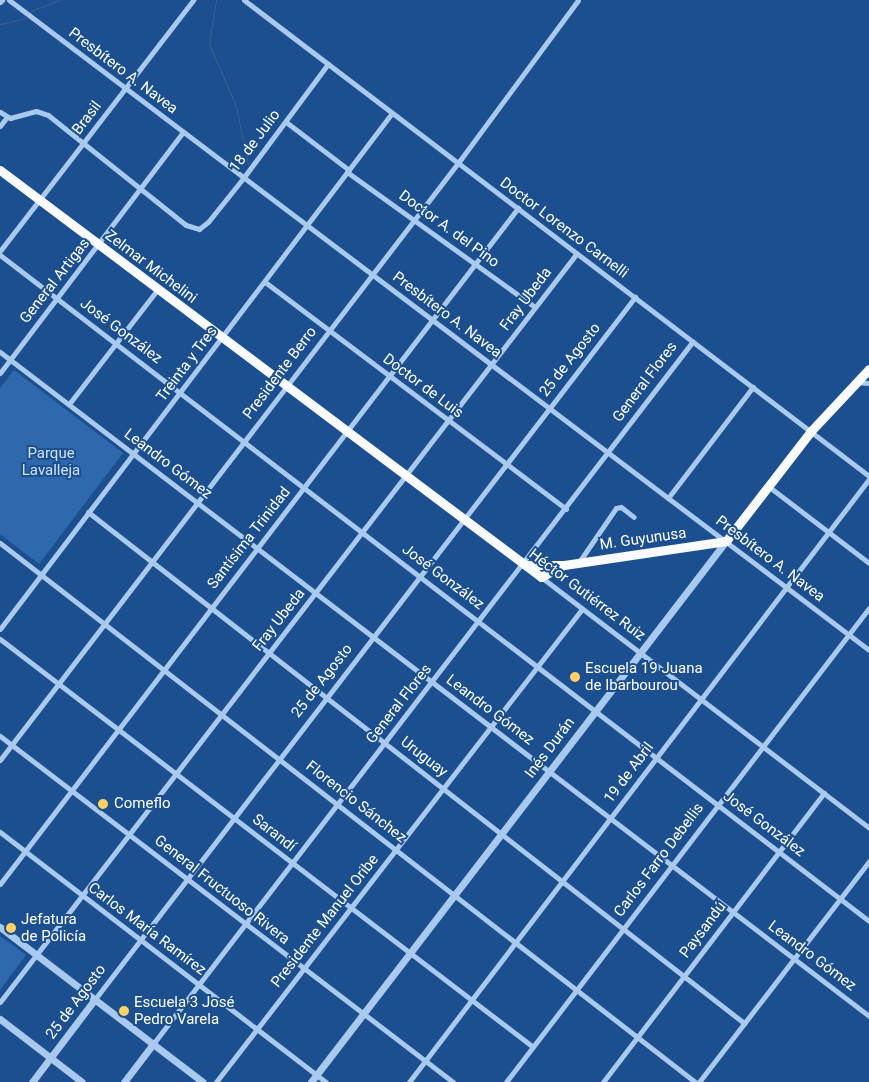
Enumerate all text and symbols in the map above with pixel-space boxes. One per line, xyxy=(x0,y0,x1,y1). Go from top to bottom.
street label: Presbítero A. Navea xyxy=(65,24,181,118)
street label: Brasil xyxy=(69,98,105,138)
street label: 18 de Julio xyxy=(226,106,284,176)
street label: Doctor Lorenzo Carnelli xyxy=(496,174,632,282)
street label: Doctor A. del Pino xyxy=(395,187,503,271)
street label: Zelmar Michelini xyxy=(101,227,201,307)
street label: General Artigas xyxy=(16,235,94,327)
street label: Fray Ubeda xyxy=(496,264,556,334)
street label: Presbítero A. Navea xyxy=(389,268,505,362)
street label: José González xyxy=(76,294,166,368)
street label: 25 de Agosto xyxy=(536,320,604,400)
street label: Treinta y Tres xyxy=(153,323,221,405)
street label: Presidente Berro xyxy=(239,323,321,423)
street label: General Flores xyxy=(609,338,681,426)
street label: Doctor de Luis xyxy=(379,350,467,422)
street label: Leandro Gómez xyxy=(120,425,216,503)
park label: Parque Lavalleja xyxy=(22,444,80,479)
street label: Santísima Trinidad xyxy=(204,483,294,593)
street label: Presbítero A. Navea xyxy=(712,512,828,606)
street label: M. Guyunusa xyxy=(599,524,687,554)
street label: José González xyxy=(398,540,488,614)
street label: Héctor Gutiérrez Ruiz xyxy=(525,545,649,645)
street label: Fray Ubeda xyxy=(249,585,309,655)
street label: 25 de Agosto xyxy=(288,641,356,721)
place label: Escuela 19 Juana de Ibarbourou xyxy=(585,659,703,694)
street label: General Flores xyxy=(362,661,436,747)
street label: Leandro Gómez xyxy=(442,671,538,749)
marker: Escuela 19 Juana de Ibarbourou xyxy=(569,671,581,683)
street label: Inés Durán xyxy=(521,714,579,782)
street label: Uruguay xyxy=(397,733,451,781)
street label: 19 de Abril xyxy=(600,739,658,807)
street label: Florencio Sánchez xyxy=(302,757,410,847)
street label: José González xyxy=(719,787,809,861)
place label: Comeflo xyxy=(114,795,170,813)
marker: Comeflo xyxy=(96,797,110,811)
street label: Carlos Farro Debellis xyxy=(610,799,708,921)
street label: Sarandí xyxy=(249,810,299,856)
street label: General Fructuoso Rivera xyxy=(151,832,293,948)
street label: Presidente Manuel Oribe xyxy=(268,851,382,991)
street label: Carlos María Ramírez xyxy=(84,879,210,979)
street label: Paysandú xyxy=(676,898,730,962)
place label: Jefatura de Policía xyxy=(21,910,86,945)
street label: Leandro Gómez xyxy=(764,917,860,995)
marker: Jefatura de Policía xyxy=(5,922,17,934)
street label: 25 de Agosto xyxy=(42,961,110,1043)
place label: Escuela 3 José Pedro Varela xyxy=(134,993,235,1028)
marker: Escuela 3 José Pedro Varela xyxy=(118,1005,130,1017)

